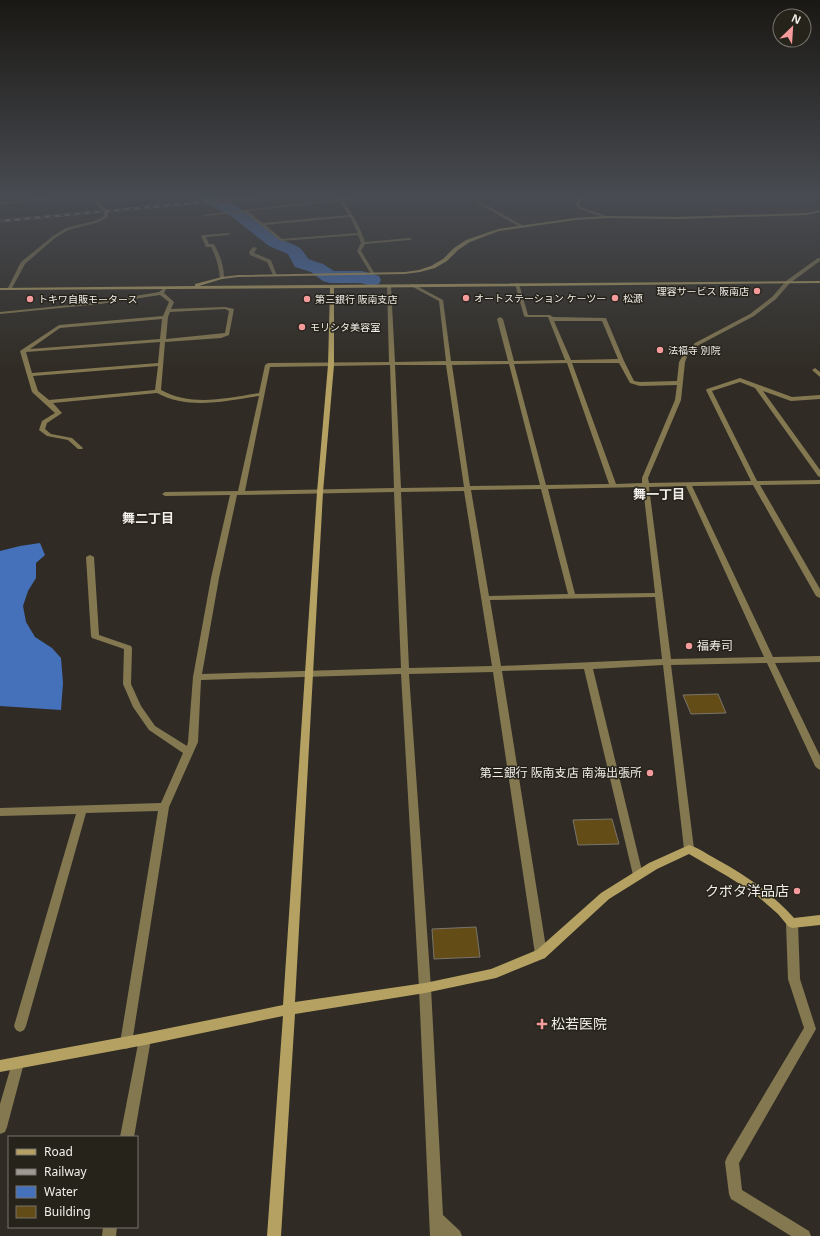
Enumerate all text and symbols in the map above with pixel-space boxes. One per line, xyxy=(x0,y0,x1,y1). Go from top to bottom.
north arrow xyxy=(772,8,812,48)
text: N xyxy=(789,10,804,27)
place label: 理容サービス 阪南店 xyxy=(656,284,749,298)
marker: 理容サービス 阪南店 xyxy=(752,286,762,296)
place label: オートステーション ケーツー xyxy=(474,291,606,305)
place label: 松源 xyxy=(623,291,643,305)
place label: トキワ自販モータース xyxy=(38,292,138,306)
place label: 第三銀行 阪南支店 xyxy=(315,292,398,306)
marker: オートステーション ケーツー xyxy=(461,293,471,303)
marker: 松源 xyxy=(610,293,620,303)
marker: トキワ自販モータース xyxy=(25,294,35,304)
marker: 第三銀行 阪南支店 xyxy=(302,294,312,304)
place label: モリシタ美容室 xyxy=(310,320,380,334)
marker: モリシタ美容室 xyxy=(297,322,307,332)
place label: 法福寺 別院 xyxy=(668,343,721,357)
marker: 法福寺 別院 xyxy=(655,345,665,355)
district label: 舞一丁目 xyxy=(633,485,685,503)
district label: 舞二丁目 xyxy=(122,509,174,527)
place label: 福寿司 xyxy=(697,637,733,654)
marker: 福寿司 xyxy=(684,641,694,651)
place label: 第三銀行 阪南支店 南海出張所 xyxy=(480,764,642,781)
marker: 第三銀行 阪南支店 南海出張所 xyxy=(645,768,655,778)
place label: クボタ洋品店 xyxy=(705,881,789,900)
marker: クボタ洋品店 xyxy=(792,886,802,896)
place label: 松若医院 xyxy=(551,1014,607,1033)
marker: 松若医院 xyxy=(536,1018,548,1030)
legend xyxy=(8,1136,138,1228)
text: Road xyxy=(44,1143,73,1160)
text: Railway xyxy=(44,1163,88,1180)
text: Water xyxy=(44,1183,78,1200)
text: Building xyxy=(44,1203,91,1220)

